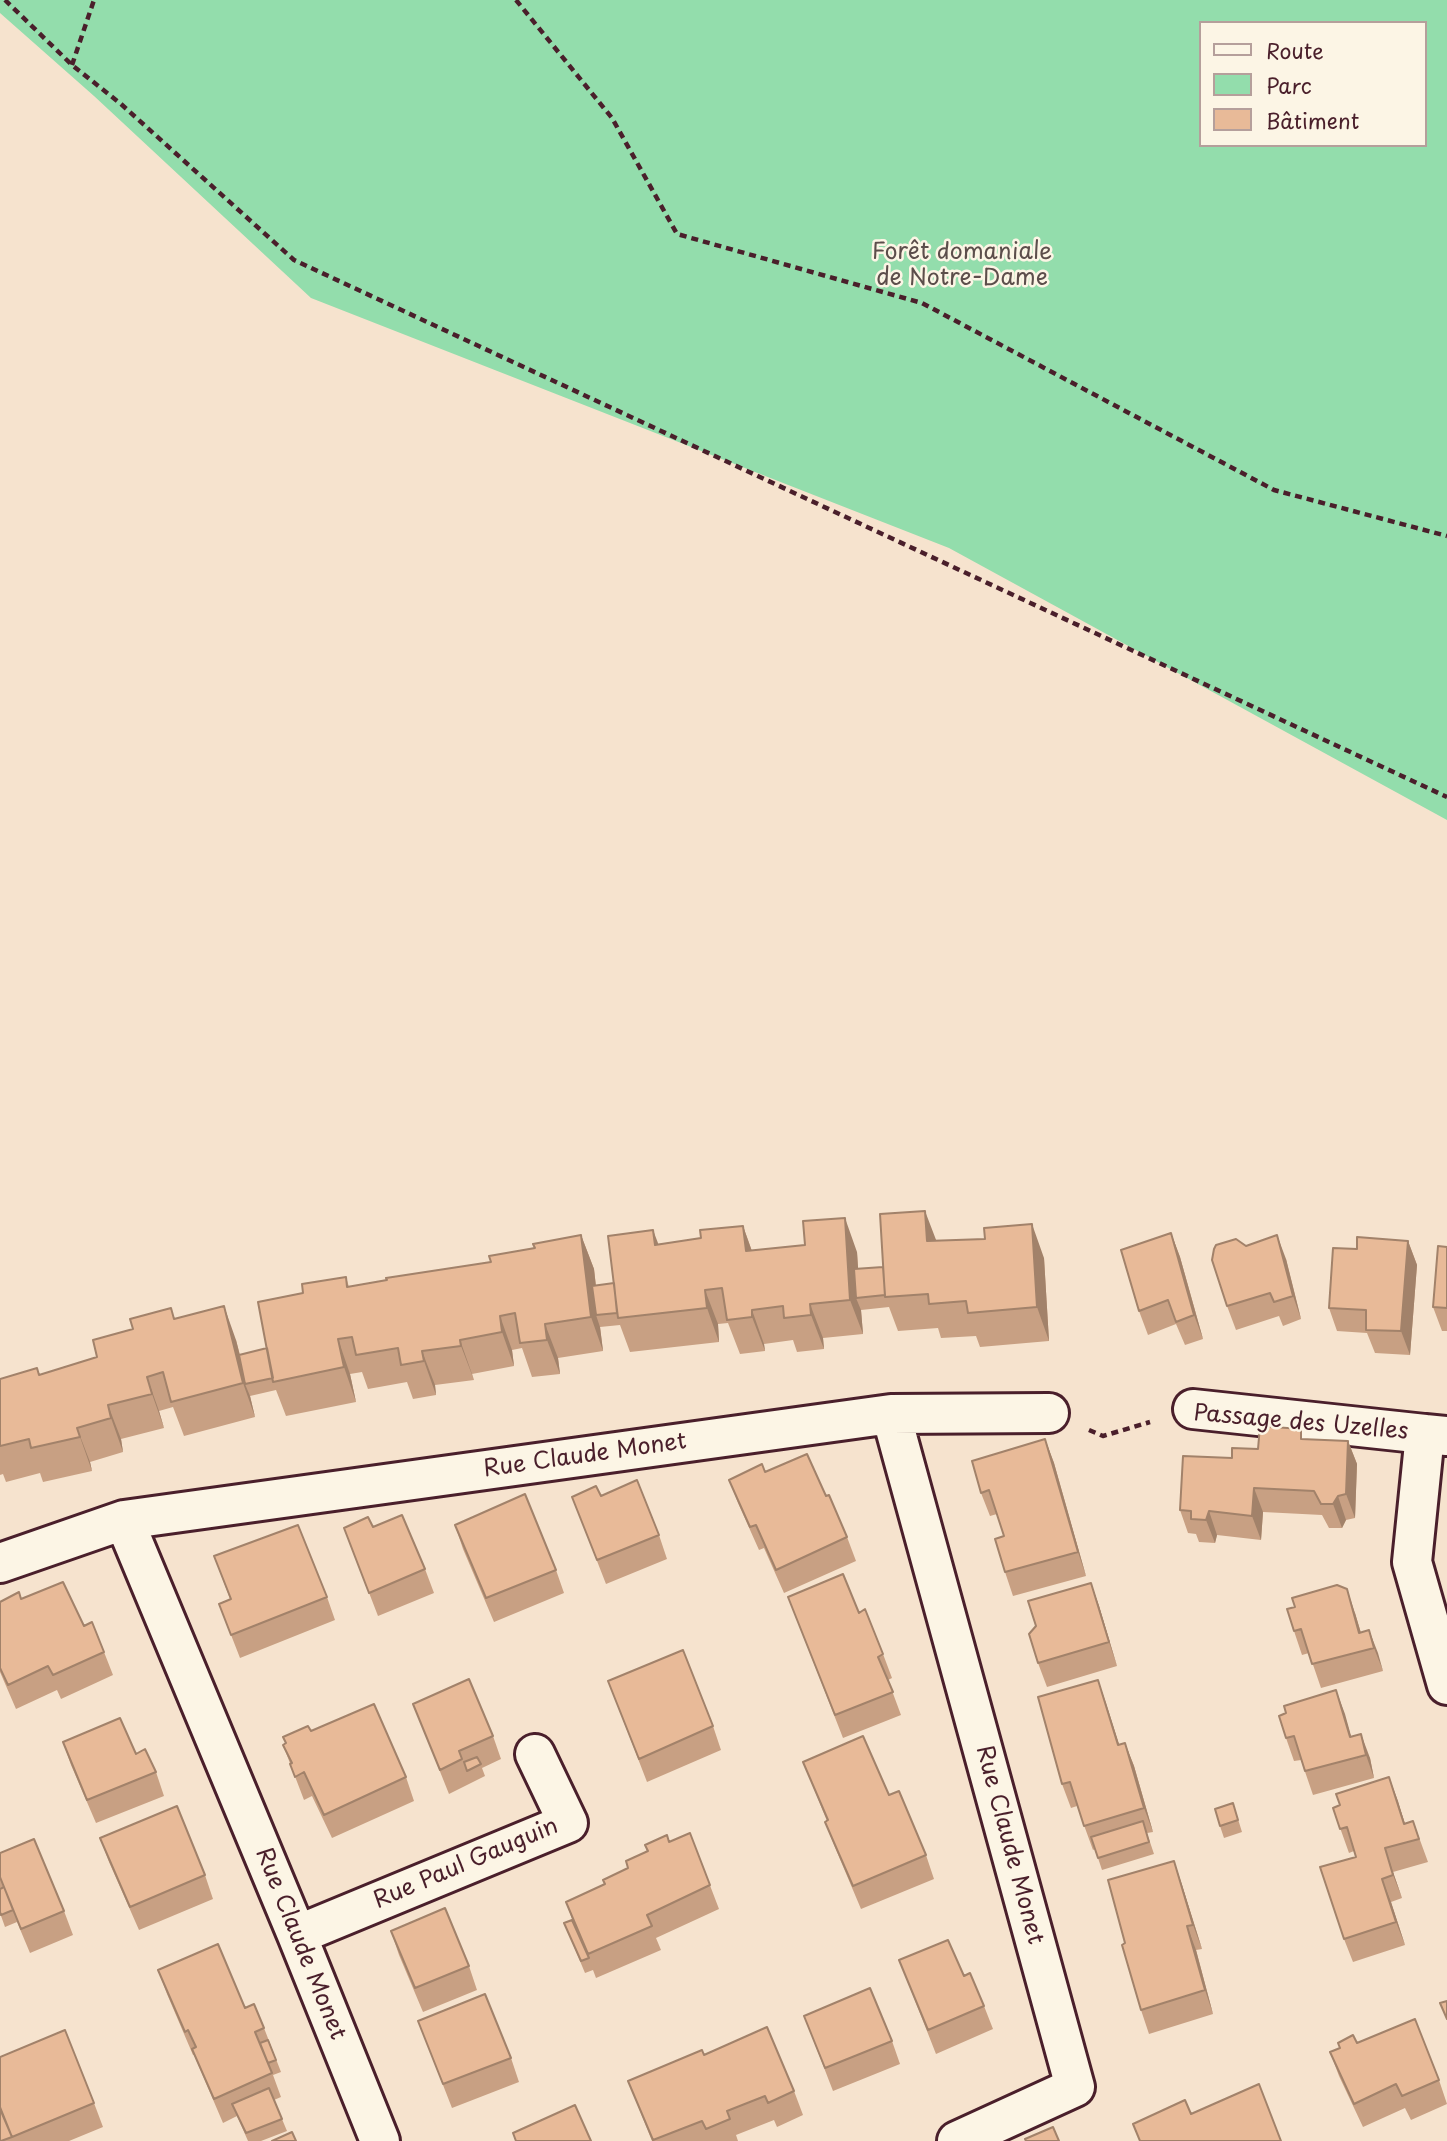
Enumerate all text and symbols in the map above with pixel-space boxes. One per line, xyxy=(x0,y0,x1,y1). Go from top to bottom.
legend xyxy=(1198,21,1426,147)
text: Route xyxy=(1266,34,1324,66)
text: Parc xyxy=(1266,69,1312,101)
text: Bâtiment xyxy=(1266,104,1359,136)
park label: Forêt domaniale de Notre-Dame xyxy=(872,239,1052,293)
street label: Passage des Uzelles xyxy=(1192,1400,1410,1446)
street label: Rue Claude Monet xyxy=(482,1428,688,1484)
street label: Rue Claude Monet xyxy=(969,1743,1049,1947)
street label: Rue Paul Gauguin xyxy=(370,1813,562,1915)
street label: Rue Claude Monet xyxy=(249,1844,351,2044)

